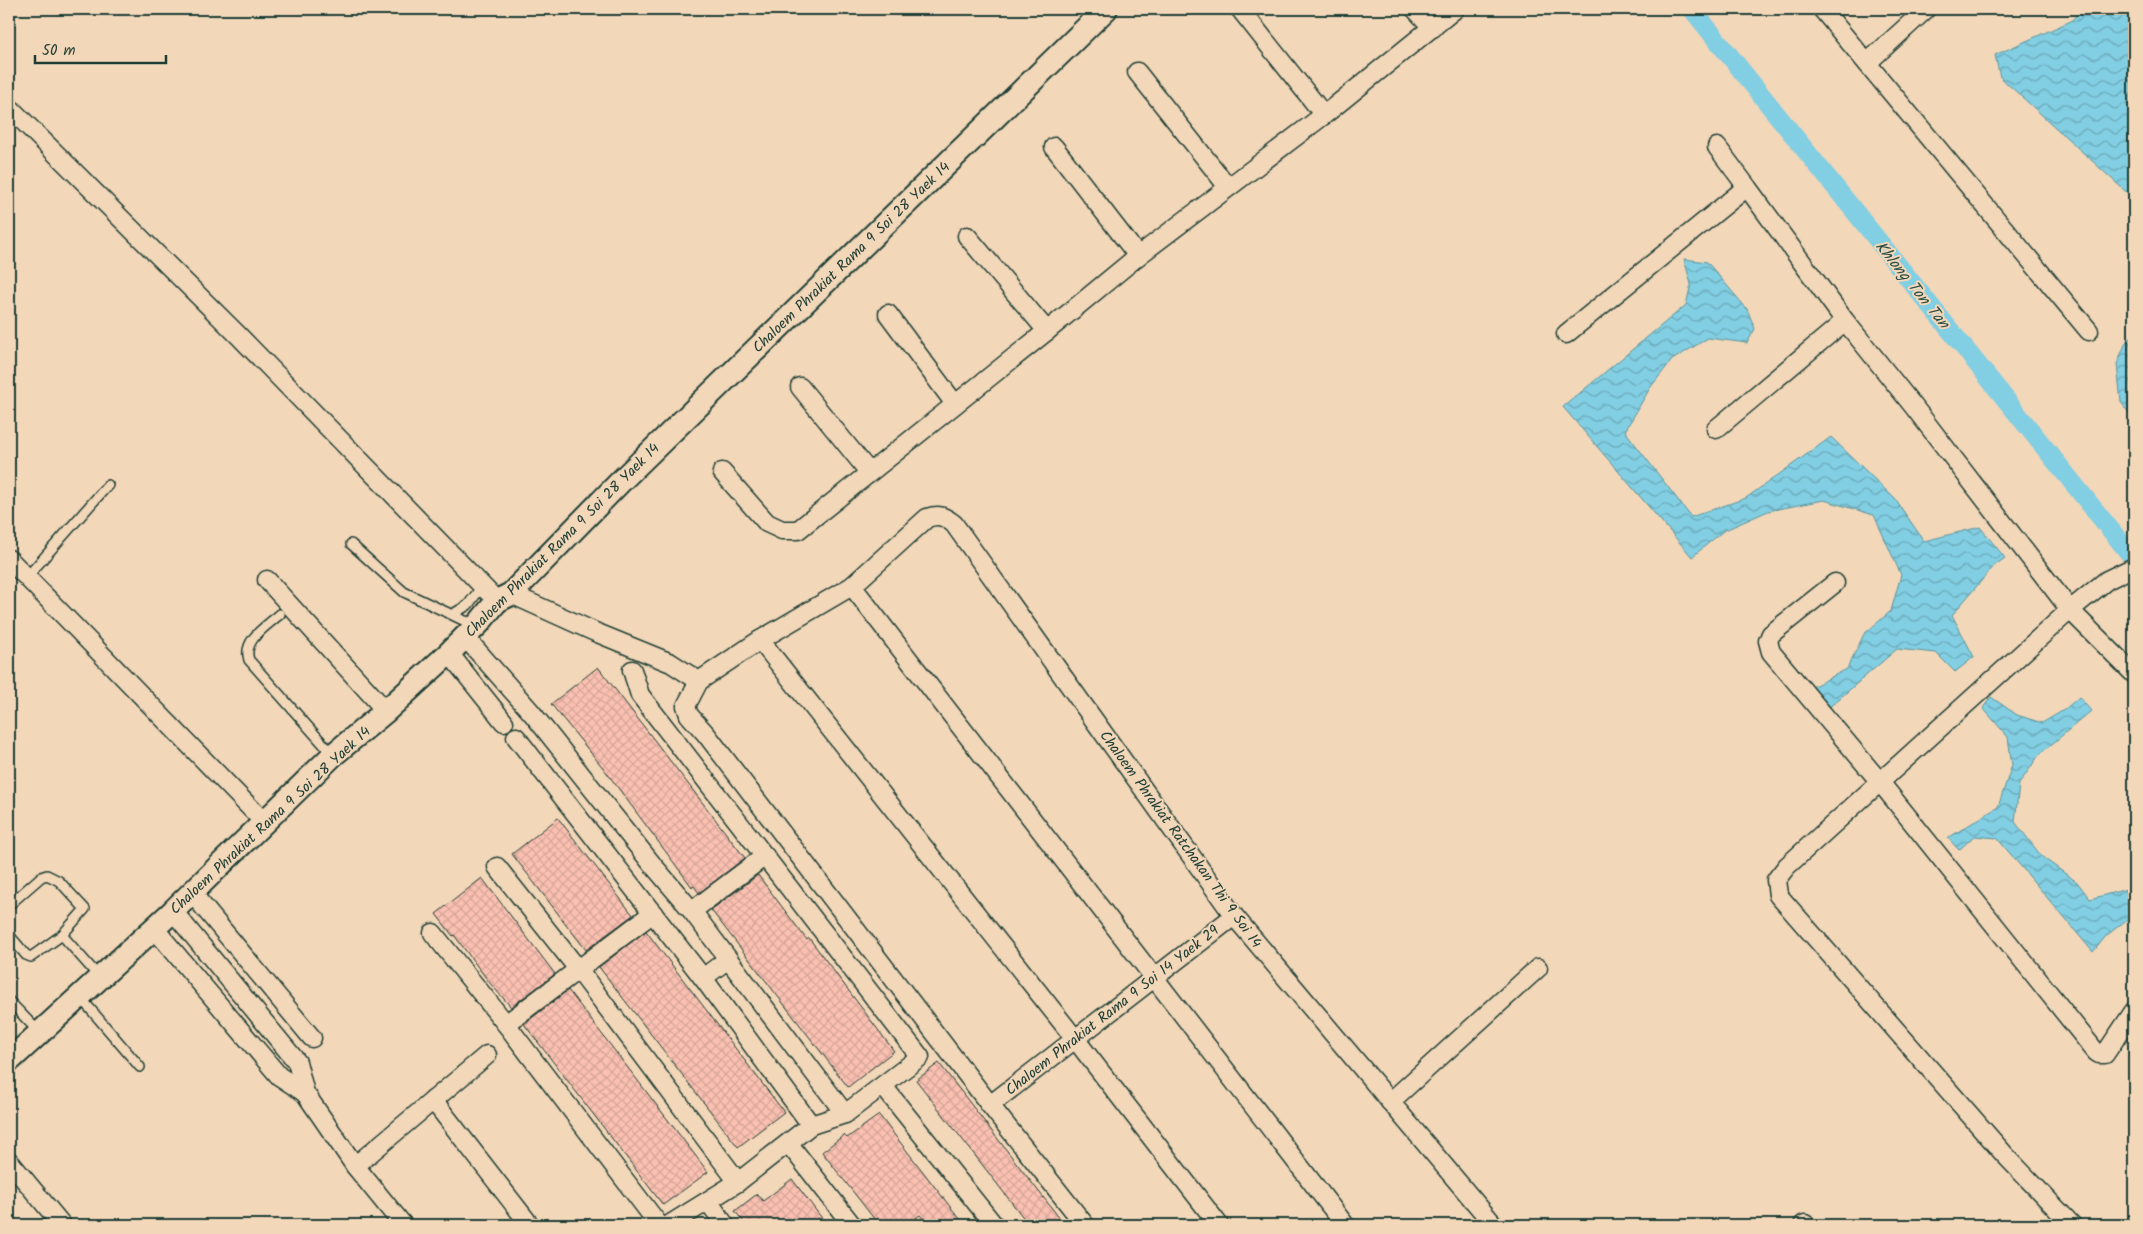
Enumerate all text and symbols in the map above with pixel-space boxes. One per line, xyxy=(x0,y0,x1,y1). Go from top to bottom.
scale bar xyxy=(35,32,166,64)
text: 50 m xyxy=(42,39,76,63)
street label: Chaloem Phrakiat Rama 9 Soi 28 Yaek 14 xyxy=(747,156,956,359)
water label: Khlong Ton Tan xyxy=(1868,235,1956,336)
street label: Chaloem Phrakiat Rama 9 Soi 28 Yaek 14 xyxy=(460,438,666,644)
street label: Chaloem Phrakiat Rama 9 Soi 28 Yaek 14 xyxy=(165,721,377,921)
street label: Chaloem Phrakiat Ratchakan Thi 9 Soi 14 xyxy=(1093,725,1268,954)
street label: Chaloem Phrakiat Rama 9 Soi 14 Yaek 29 xyxy=(1000,919,1225,1102)

